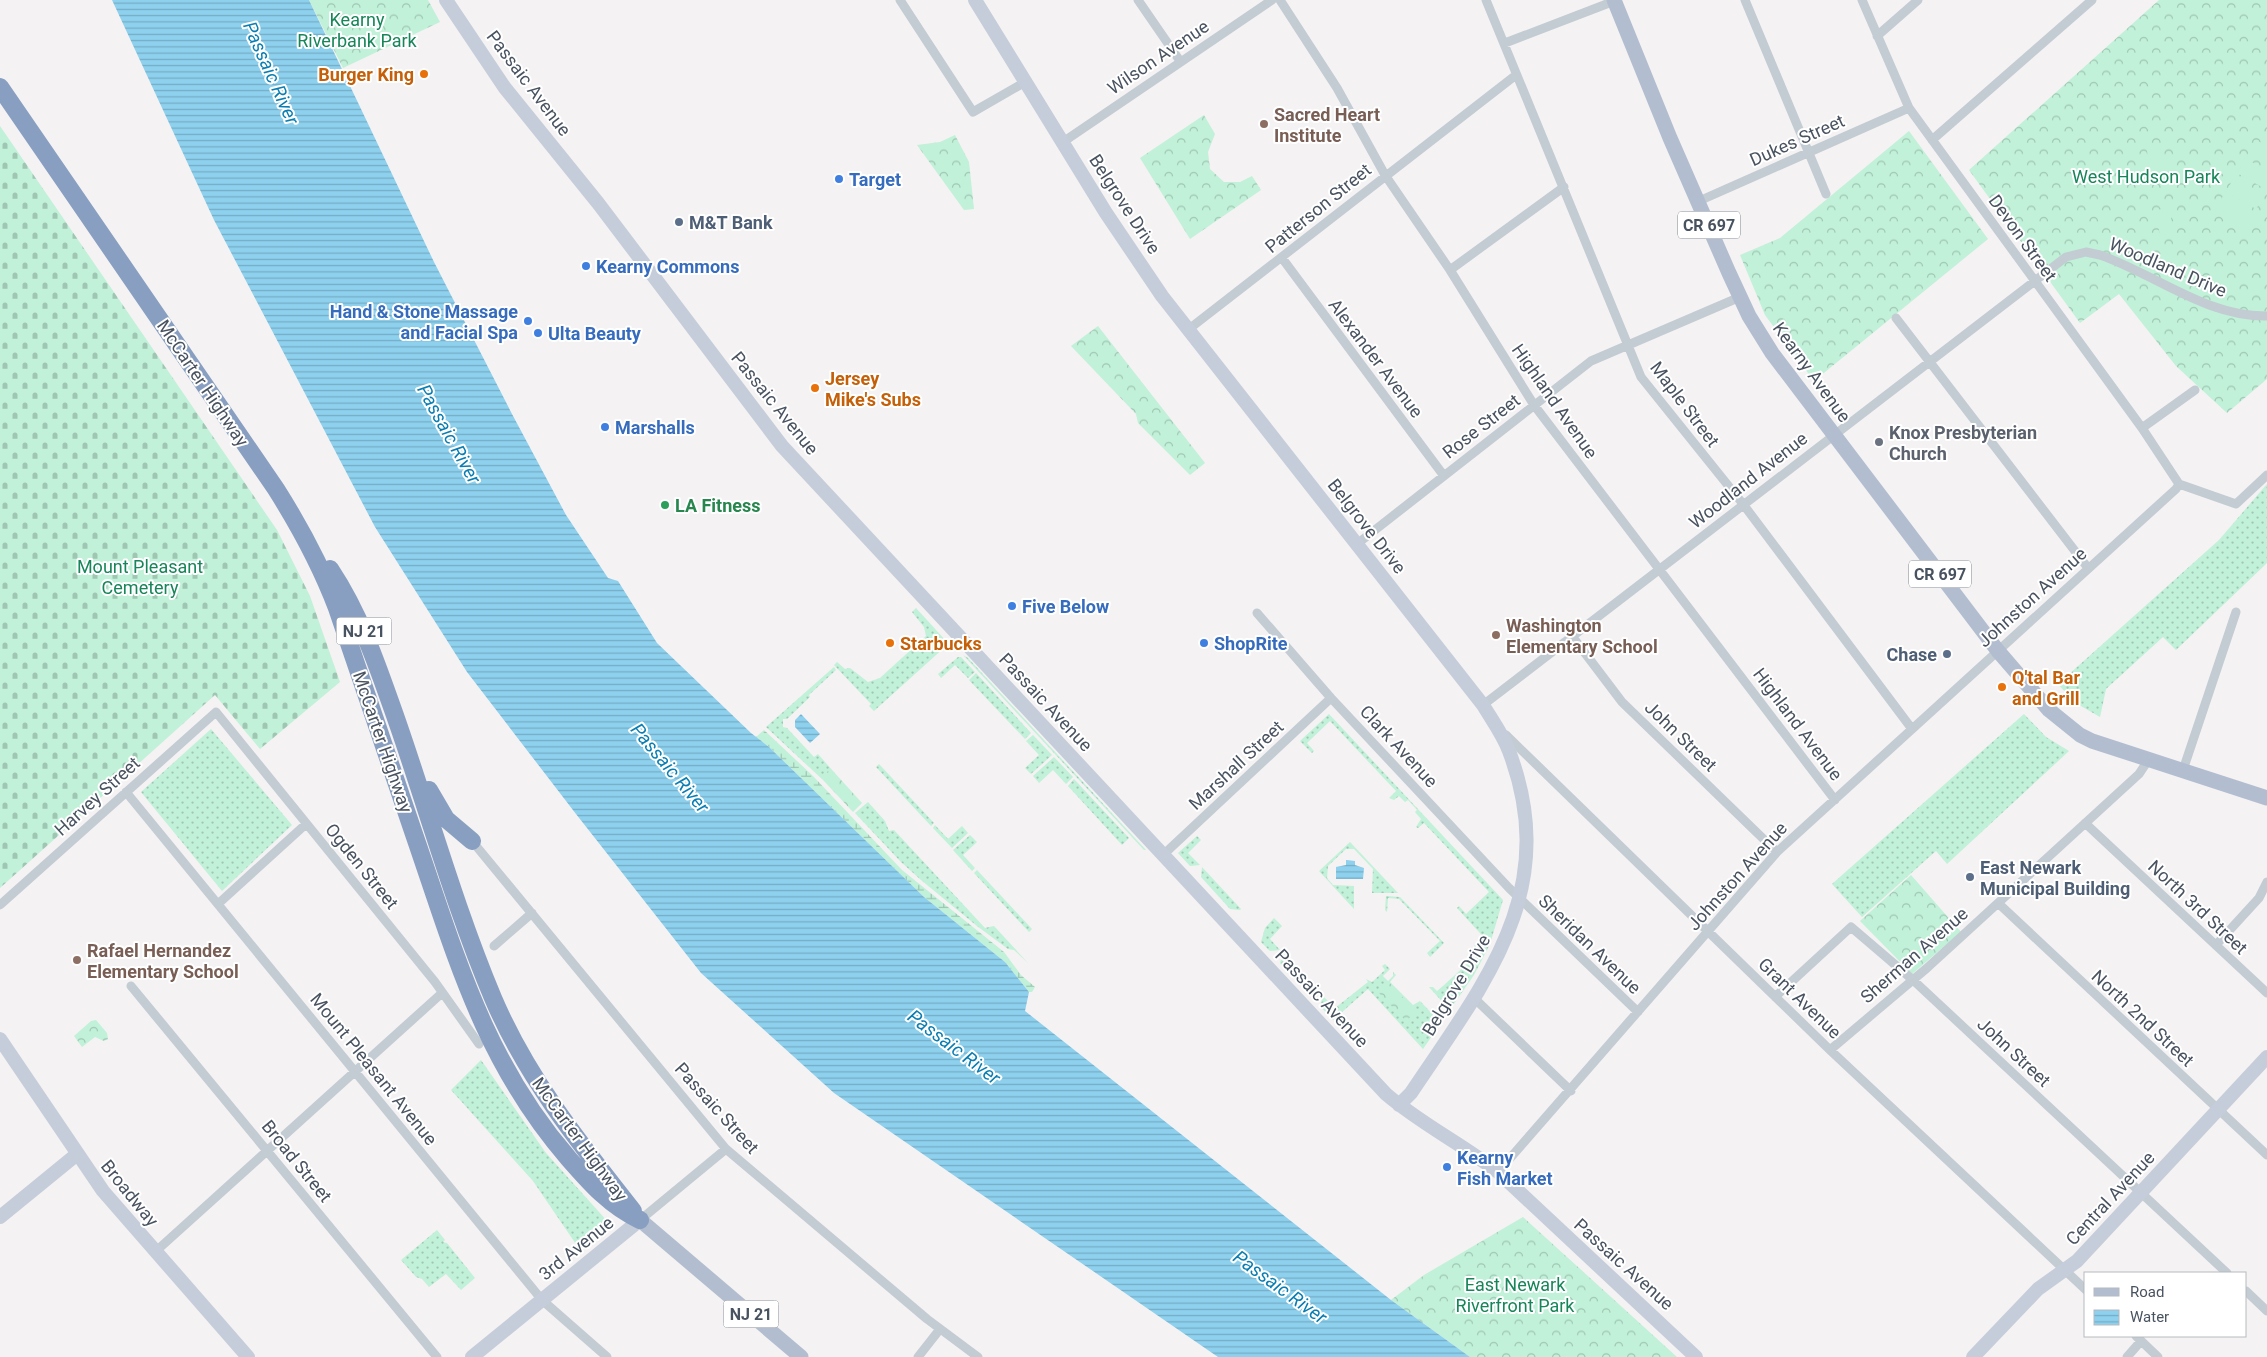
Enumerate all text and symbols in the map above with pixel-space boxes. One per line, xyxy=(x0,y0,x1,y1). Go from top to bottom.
park label: Kearny Riverbank Park xyxy=(297,9,418,51)
street label: Wilson Avenue xyxy=(1103,15,1213,99)
water label: Passaic River xyxy=(238,18,304,129)
street label: Passaic Avenue xyxy=(483,26,575,140)
place label: Burger King xyxy=(318,64,414,85)
marker: Burger King xyxy=(418,68,430,80)
place label: Sacred Heart Institute xyxy=(1274,104,1380,146)
street label: Dukes Street xyxy=(1746,110,1848,170)
marker: Sacred Heart Institute xyxy=(1258,118,1270,130)
street label: Belgrove Drive xyxy=(1085,150,1165,258)
street label: Patterson Street xyxy=(1261,159,1375,257)
park label: West Hudson Park xyxy=(2072,166,2221,187)
place label: Target xyxy=(849,169,901,190)
marker: Target xyxy=(833,173,845,185)
street label: Devon Street xyxy=(1985,191,2062,286)
place label: M&T Bank xyxy=(689,212,773,233)
road number: CR 697 xyxy=(1678,212,1740,238)
marker: M&T Bank xyxy=(673,216,685,228)
street label: Woodland Drive xyxy=(2106,233,2230,301)
place label: Kearny Commons xyxy=(596,256,739,277)
marker: Kearny Commons xyxy=(580,260,592,272)
street label: Alexander Avenue xyxy=(1324,294,1428,422)
place label: Hand & Stone Massage and Facial Spa xyxy=(330,301,518,343)
marker: Hand & Stone Massage and Facial Spa xyxy=(522,315,534,327)
street label: McCarter Highway xyxy=(153,316,253,451)
street label: Kearny Avenue xyxy=(1769,318,1855,426)
place label: Ulta Beauty xyxy=(548,323,642,344)
marker: Ulta Beauty xyxy=(532,327,544,339)
street label: Highland Avenue xyxy=(1508,340,1602,462)
street label: Passaic Avenue xyxy=(727,347,823,459)
street label: Maple Street xyxy=(1646,357,1724,451)
place label: Jersey Mike's Subs xyxy=(825,368,921,410)
water label: Passaic River xyxy=(412,380,486,488)
marker: Jersey Mike's Subs xyxy=(809,382,821,394)
street label: Rose Street xyxy=(1438,389,1524,463)
place label: Marshalls xyxy=(615,417,695,438)
marker: Marshalls xyxy=(599,421,611,433)
place label: Knox Presbyterian Church xyxy=(1889,422,2037,464)
street label: Woodland Avenue xyxy=(1685,427,1811,533)
marker: Knox Presbyterian Church xyxy=(1873,436,1885,448)
street label: Belgrove Drive xyxy=(1324,474,1410,578)
place label: LA Fitness xyxy=(675,495,761,516)
marker: LA Fitness xyxy=(659,499,671,511)
street label: Johnston Avenue xyxy=(1973,543,2091,651)
park label: Mount Pleasant Cemetery xyxy=(77,556,203,598)
road number: CR 697 xyxy=(1909,560,1971,588)
place label: Five Below xyxy=(1022,596,1109,617)
marker: Five Below xyxy=(1006,600,1018,612)
place label: Washington Elementary School xyxy=(1506,615,1658,657)
road number: NJ 21 xyxy=(336,618,392,644)
marker: Washington Elementary School xyxy=(1490,629,1502,641)
place label: Starbucks xyxy=(900,633,982,654)
place label: ShopRite xyxy=(1214,633,1288,654)
marker: Starbucks xyxy=(884,637,896,649)
marker: ShopRite xyxy=(1198,637,1210,649)
place label: Chase xyxy=(1887,644,1937,665)
marker: Chase xyxy=(1941,648,1953,660)
street label: Passaic Avenue xyxy=(995,649,1097,755)
street label: Highland Avenue xyxy=(1749,664,1847,784)
place label: Q'tal Bar and Grill xyxy=(2012,667,2080,709)
street label: McCarter Highway xyxy=(349,669,417,816)
marker: Q'tal Bar and Grill xyxy=(1996,681,2008,693)
street label: John Street xyxy=(1641,696,1721,776)
street label: Clark Avenue xyxy=(1356,701,1442,791)
street label: Marshall Street xyxy=(1184,716,1288,814)
water label: Passaic River xyxy=(626,718,715,818)
street label: Harvey Street xyxy=(50,752,144,840)
street label: Johnston Avenue xyxy=(1683,817,1791,935)
street label: Ogden Street xyxy=(321,819,403,913)
street label: North 3rd Street xyxy=(2144,856,2252,958)
place label: East Newark Municipal Building xyxy=(1980,857,2130,899)
marker: East Newark Municipal Building xyxy=(1964,871,1976,883)
street label: Sheridan Avenue xyxy=(1535,890,1645,998)
street label: Sherman Avenue xyxy=(1856,903,1972,1007)
street label: Belgrove Drive xyxy=(1418,931,1494,1039)
place label: Rafael Hernandez Elementary School xyxy=(87,940,239,982)
street label: Passaic Avenue xyxy=(1271,945,1373,1051)
street label: Grant Avenue xyxy=(1754,953,1846,1043)
marker: Rafael Hernandez Elementary School xyxy=(71,954,83,966)
street label: North 2nd Street xyxy=(2088,965,2199,1071)
street label: Mount Pleasant Avenue xyxy=(306,989,442,1149)
water label: Passaic River xyxy=(903,1005,1005,1090)
street label: John Street xyxy=(1973,1013,2055,1091)
street label: Passaic Street xyxy=(671,1058,763,1158)
street label: McCarter Highway xyxy=(528,1073,632,1205)
street label: Broad Street xyxy=(258,1116,336,1206)
place label: Kearny Fish Market xyxy=(1457,1147,1553,1189)
street label: Central Avenue xyxy=(2061,1147,2159,1249)
street label: Broadway xyxy=(97,1156,163,1231)
marker: Kearny Fish Market xyxy=(1441,1161,1453,1173)
street label: 3rd Avenue xyxy=(535,1212,617,1284)
street label: Passaic Avenue xyxy=(1570,1214,1678,1314)
water label: Passaic River xyxy=(1229,1245,1332,1329)
legend xyxy=(2084,1272,2247,1337)
park label: East Newark Riverfront Park xyxy=(1456,1274,1575,1316)
text: Road xyxy=(2130,1283,2164,1301)
road number: NJ 21 xyxy=(724,1300,778,1328)
text: Water xyxy=(2130,1308,2169,1326)

